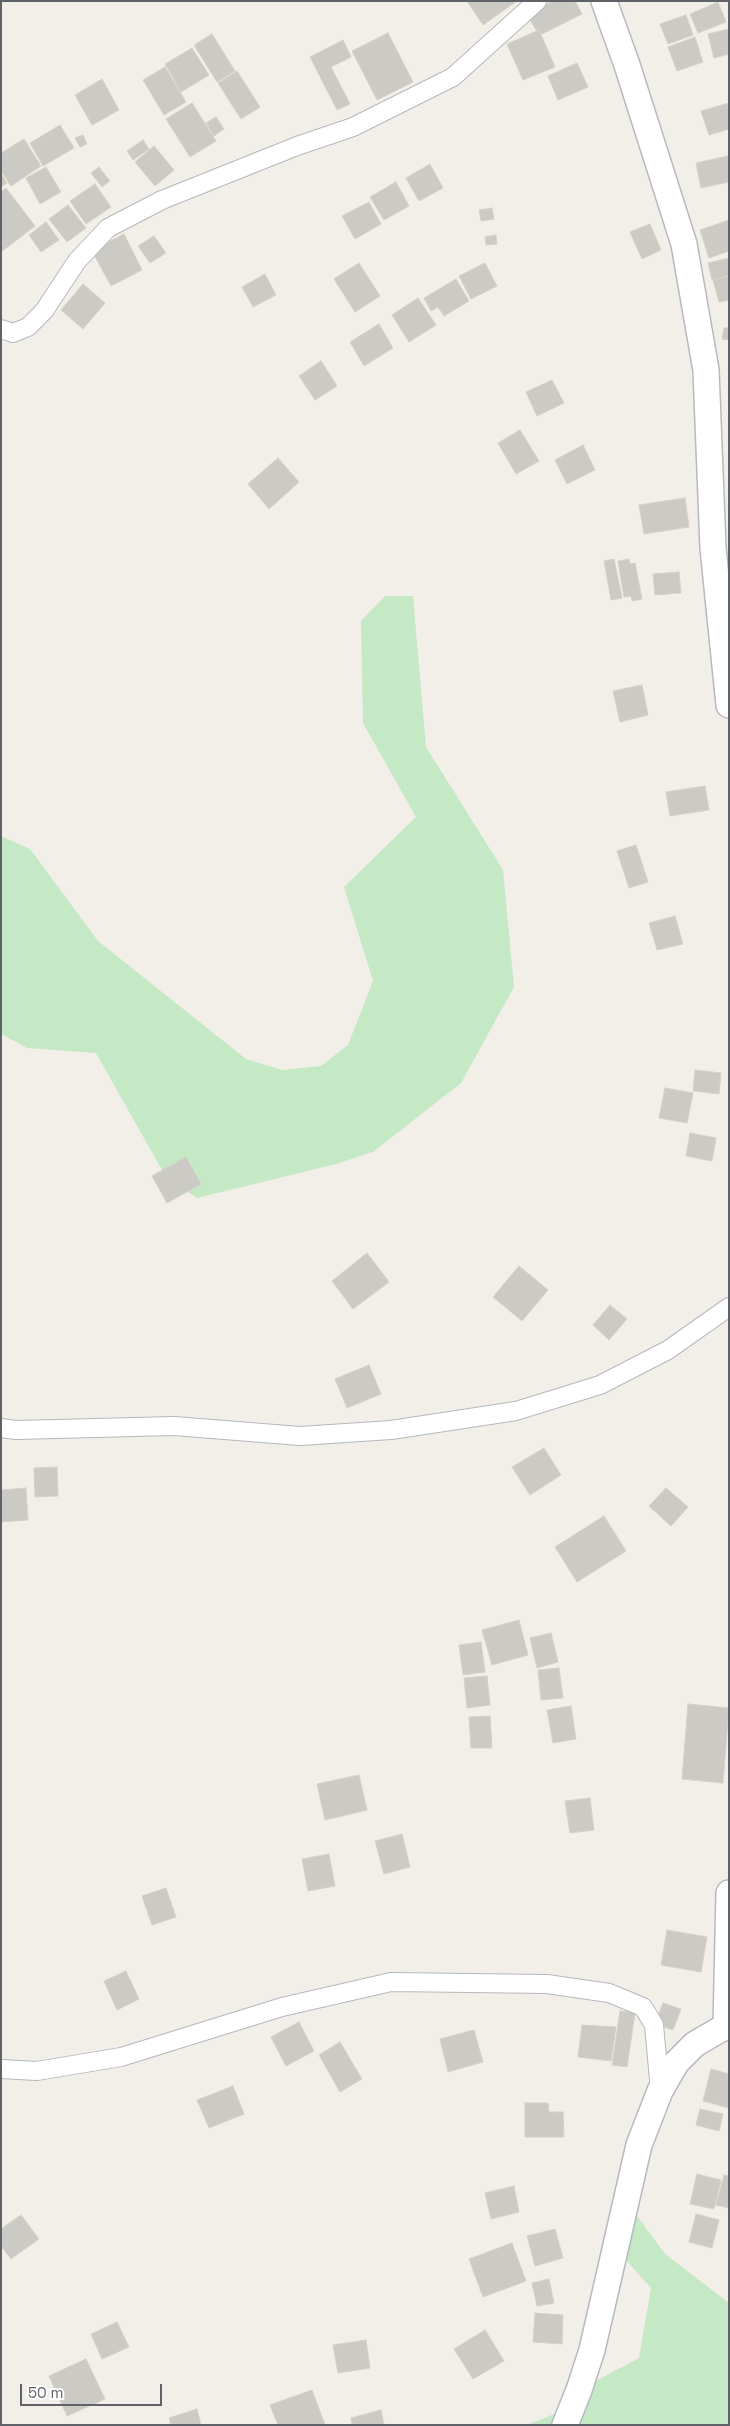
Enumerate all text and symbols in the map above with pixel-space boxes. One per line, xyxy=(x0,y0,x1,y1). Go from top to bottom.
scale bar xyxy=(22,2374,165,2406)
text: 50 m xyxy=(28,2383,63,2402)

